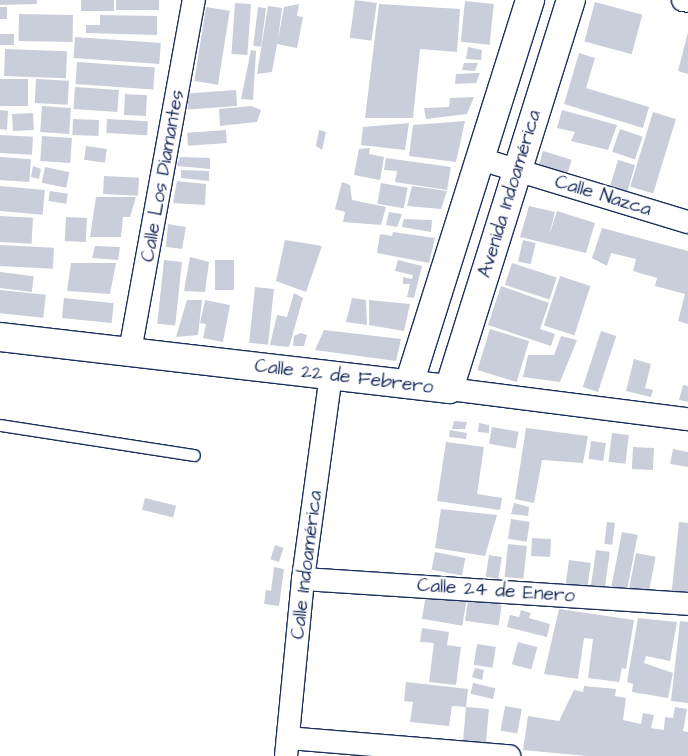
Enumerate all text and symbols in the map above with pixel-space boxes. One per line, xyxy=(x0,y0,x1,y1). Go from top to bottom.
street label: Calle Los Diamantes xyxy=(137,88,189,264)
street label: Avenida Indoamérica xyxy=(474,107,546,281)
street label: Calle Nazca xyxy=(552,171,654,221)
street label: Calle 22 de Febrero xyxy=(253,355,435,399)
street label: Calle Indoamérica xyxy=(287,489,327,641)
street label: Calle 24 de Enero xyxy=(416,574,576,608)

